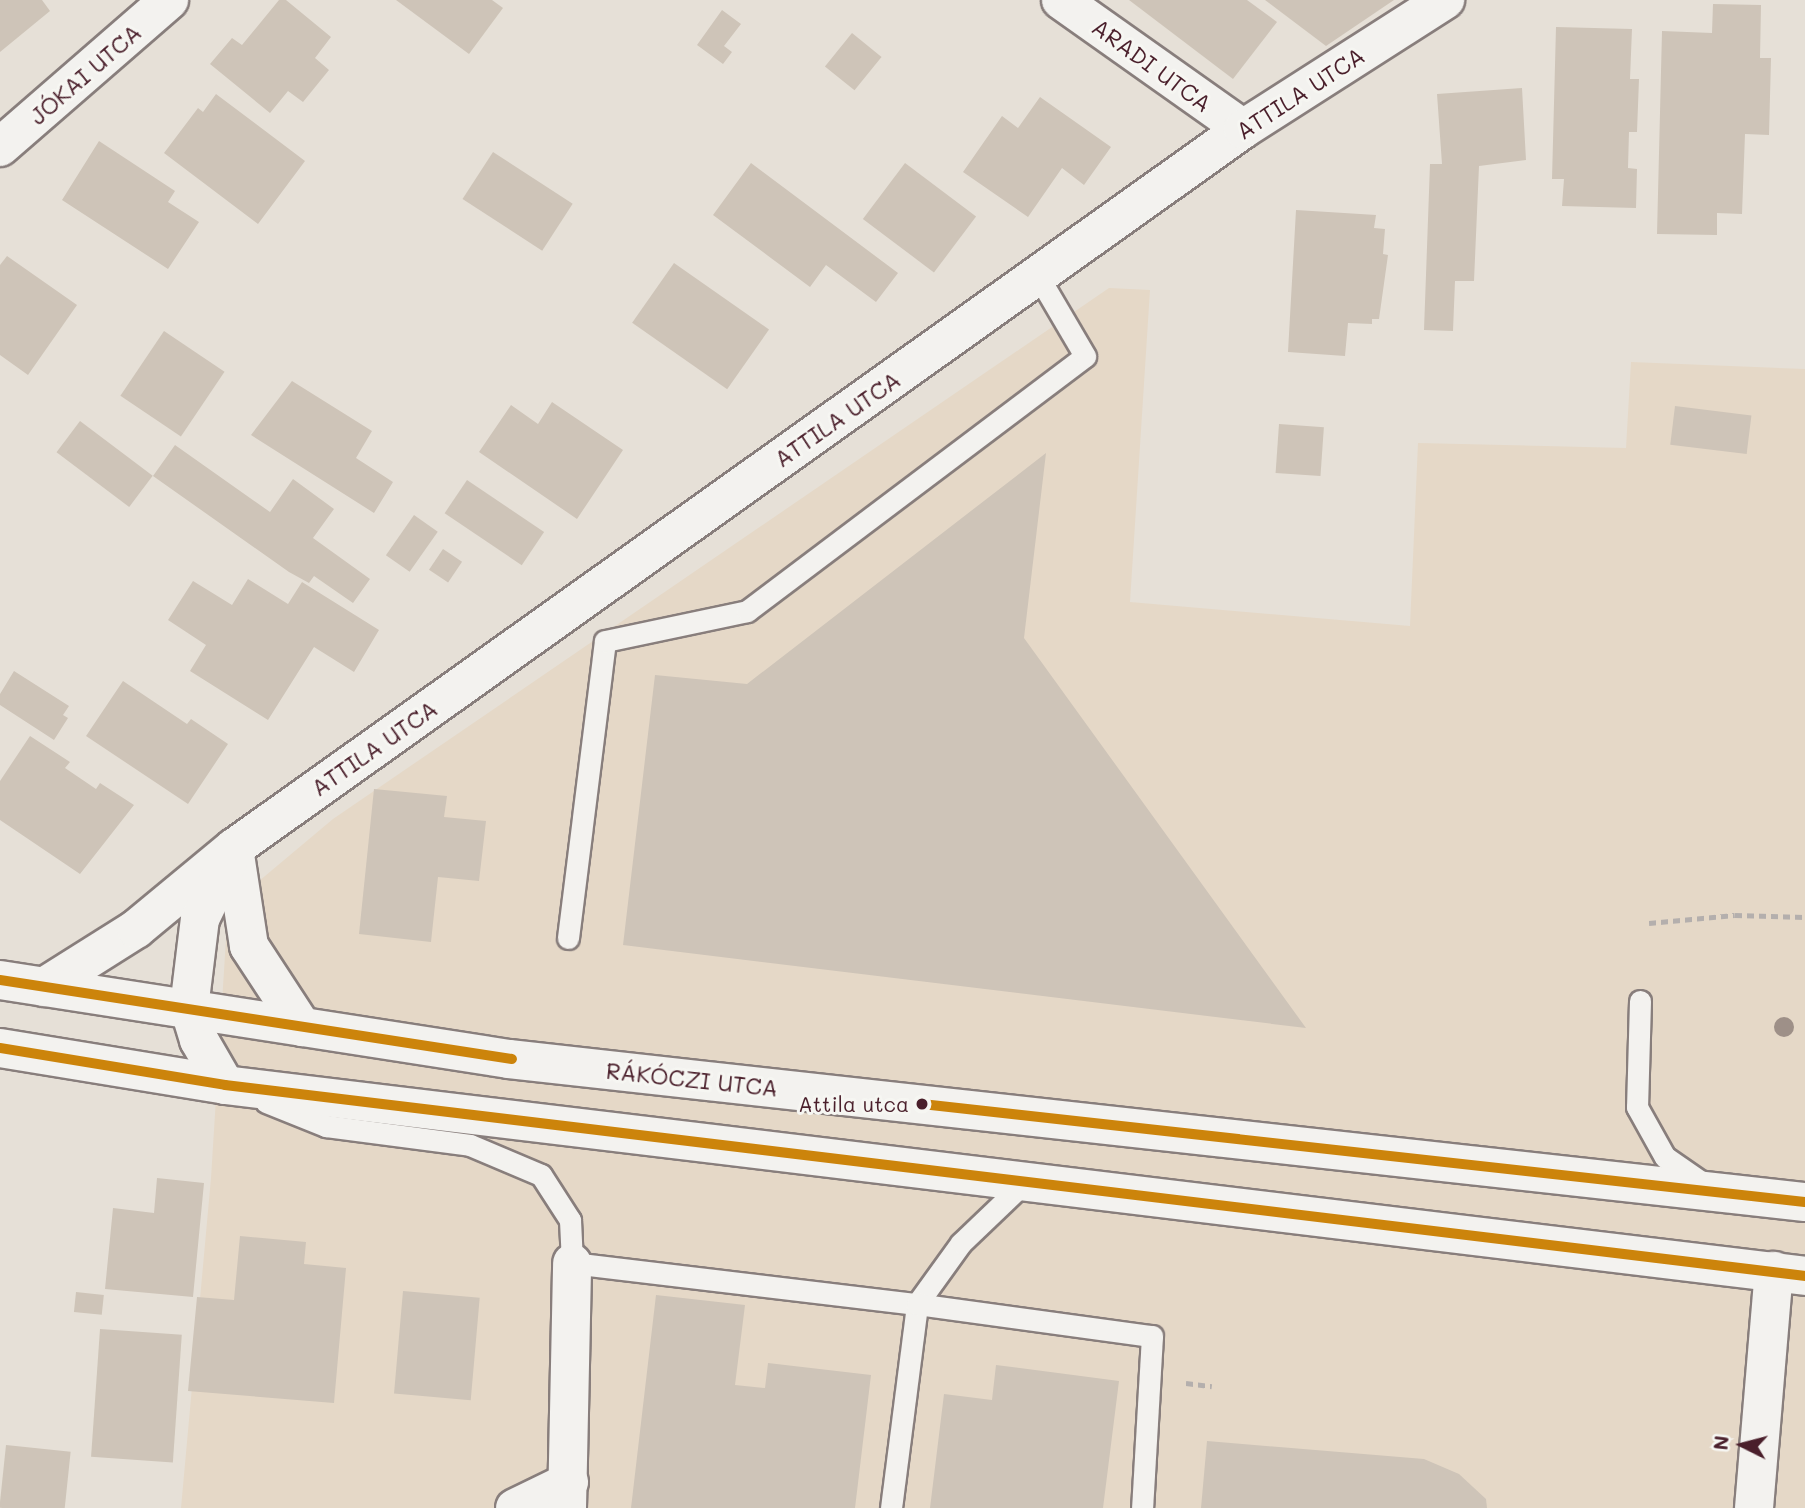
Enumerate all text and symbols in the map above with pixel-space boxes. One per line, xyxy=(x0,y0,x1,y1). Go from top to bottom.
street label: ARADI UTCA xyxy=(1087,13,1217,117)
street label: JÓKAI UTCA xyxy=(24,18,146,130)
street label: ATTILA UTCA xyxy=(1231,41,1369,145)
street label: ATTILA UTCA xyxy=(769,365,905,473)
street label: ATTILA UTCA xyxy=(306,694,442,802)
street label: RÁKÓCZI UTCA xyxy=(605,1056,779,1102)
place label: Attila utca xyxy=(798,1091,909,1117)
marker: Attila utca xyxy=(915,1097,929,1111)
north arrow xyxy=(1707,1410,1777,1480)
text: N xyxy=(1707,1434,1734,1451)

